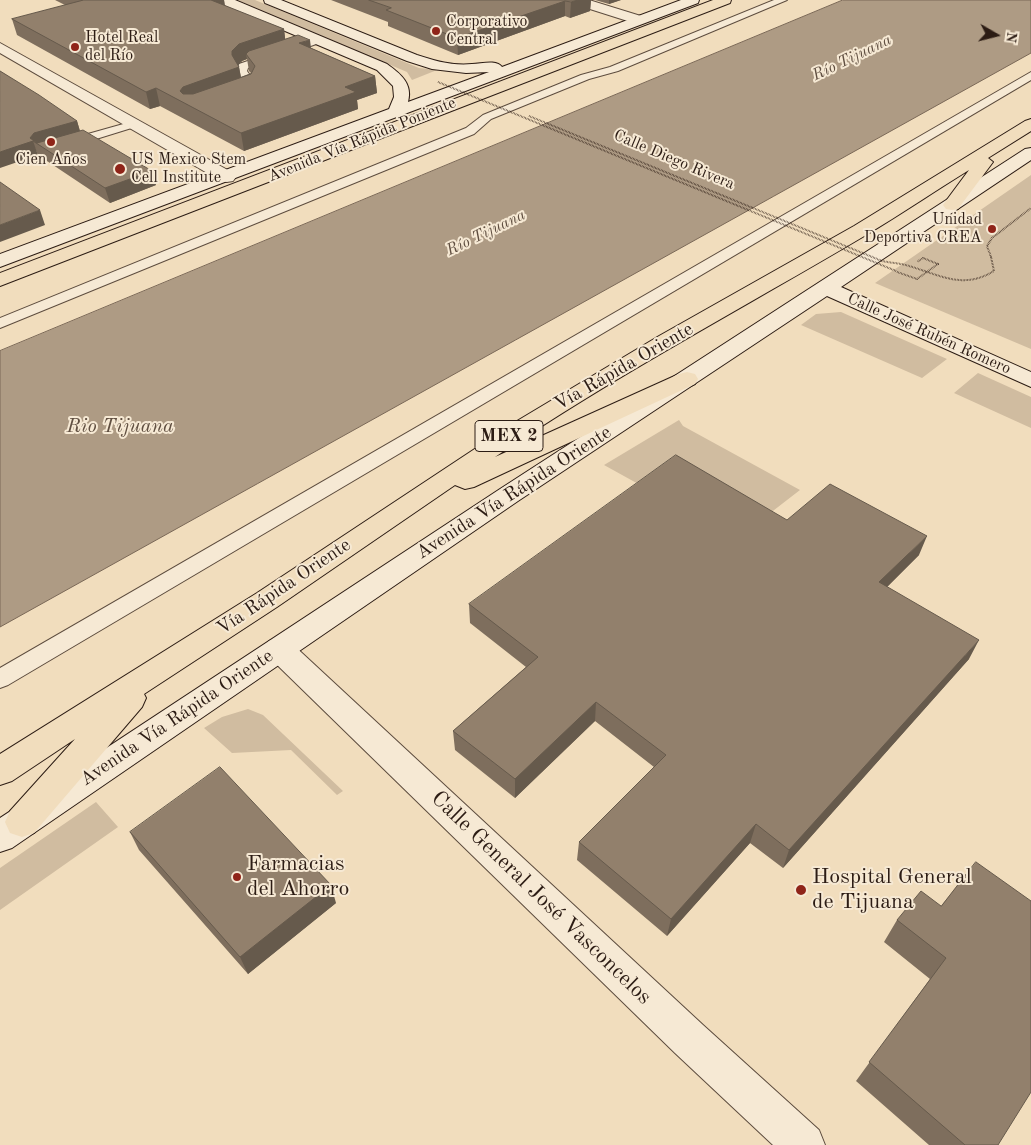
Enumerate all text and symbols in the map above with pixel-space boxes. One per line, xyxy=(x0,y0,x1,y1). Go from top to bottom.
north arrow xyxy=(971,10,1021,60)
place label: Corporativo Central xyxy=(446,12,527,50)
marker: Corporativo Central xyxy=(430,25,442,37)
place label: Hotel Real del Río xyxy=(85,28,158,66)
water label: Río Tijuana xyxy=(809,31,895,85)
text: N xyxy=(1003,31,1019,43)
marker: Hotel Real del Río xyxy=(69,41,81,53)
street label: Avenida Vía Rápida Poniente xyxy=(265,93,459,187)
street label: Calle Diego Rivera xyxy=(611,126,737,194)
marker: Cien Años xyxy=(45,136,57,148)
place label: Cien Años xyxy=(15,150,87,170)
place label: US Mexico Stem Cell Institute xyxy=(131,150,246,188)
marker: US Mexico Stem Cell Institute xyxy=(113,162,127,176)
water label: Río Tijuana xyxy=(443,206,529,260)
place label: Unidad Deportiva CREA xyxy=(864,210,982,248)
marker: Unidad Deportiva CREA xyxy=(986,223,998,235)
street label: Calle José Rubén Romero xyxy=(844,289,1014,379)
street label: Vía Rápida Oriente xyxy=(550,318,698,416)
water label: Rio Tijuana xyxy=(66,415,174,439)
street label: Avenida Vía Rápida Oriente xyxy=(412,421,616,565)
road number: MEX 2 xyxy=(475,421,543,452)
street label: Vía Rápida Oriente xyxy=(213,534,355,640)
street label: Avenida Vía Rápida Oriente xyxy=(76,645,278,791)
street label: Calle General José Vasconcelos xyxy=(425,786,657,1010)
place label: Farmacias del Ahorro xyxy=(247,851,349,902)
place label: Hospital General de Tijuana xyxy=(812,864,972,916)
marker: Farmacias del Ahorro xyxy=(231,871,243,883)
marker: Hospital General de Tijuana xyxy=(794,883,808,897)

